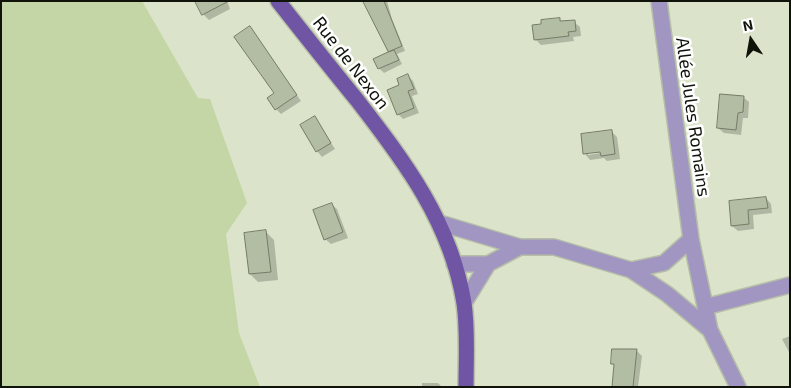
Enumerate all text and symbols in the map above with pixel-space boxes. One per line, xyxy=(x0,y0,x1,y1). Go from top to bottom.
street label: Rue de Nexon xyxy=(308,12,394,114)
north arrow xyxy=(726,15,776,65)
text: N xyxy=(741,15,754,34)
street label: Allée Jules Romains xyxy=(671,36,715,198)

